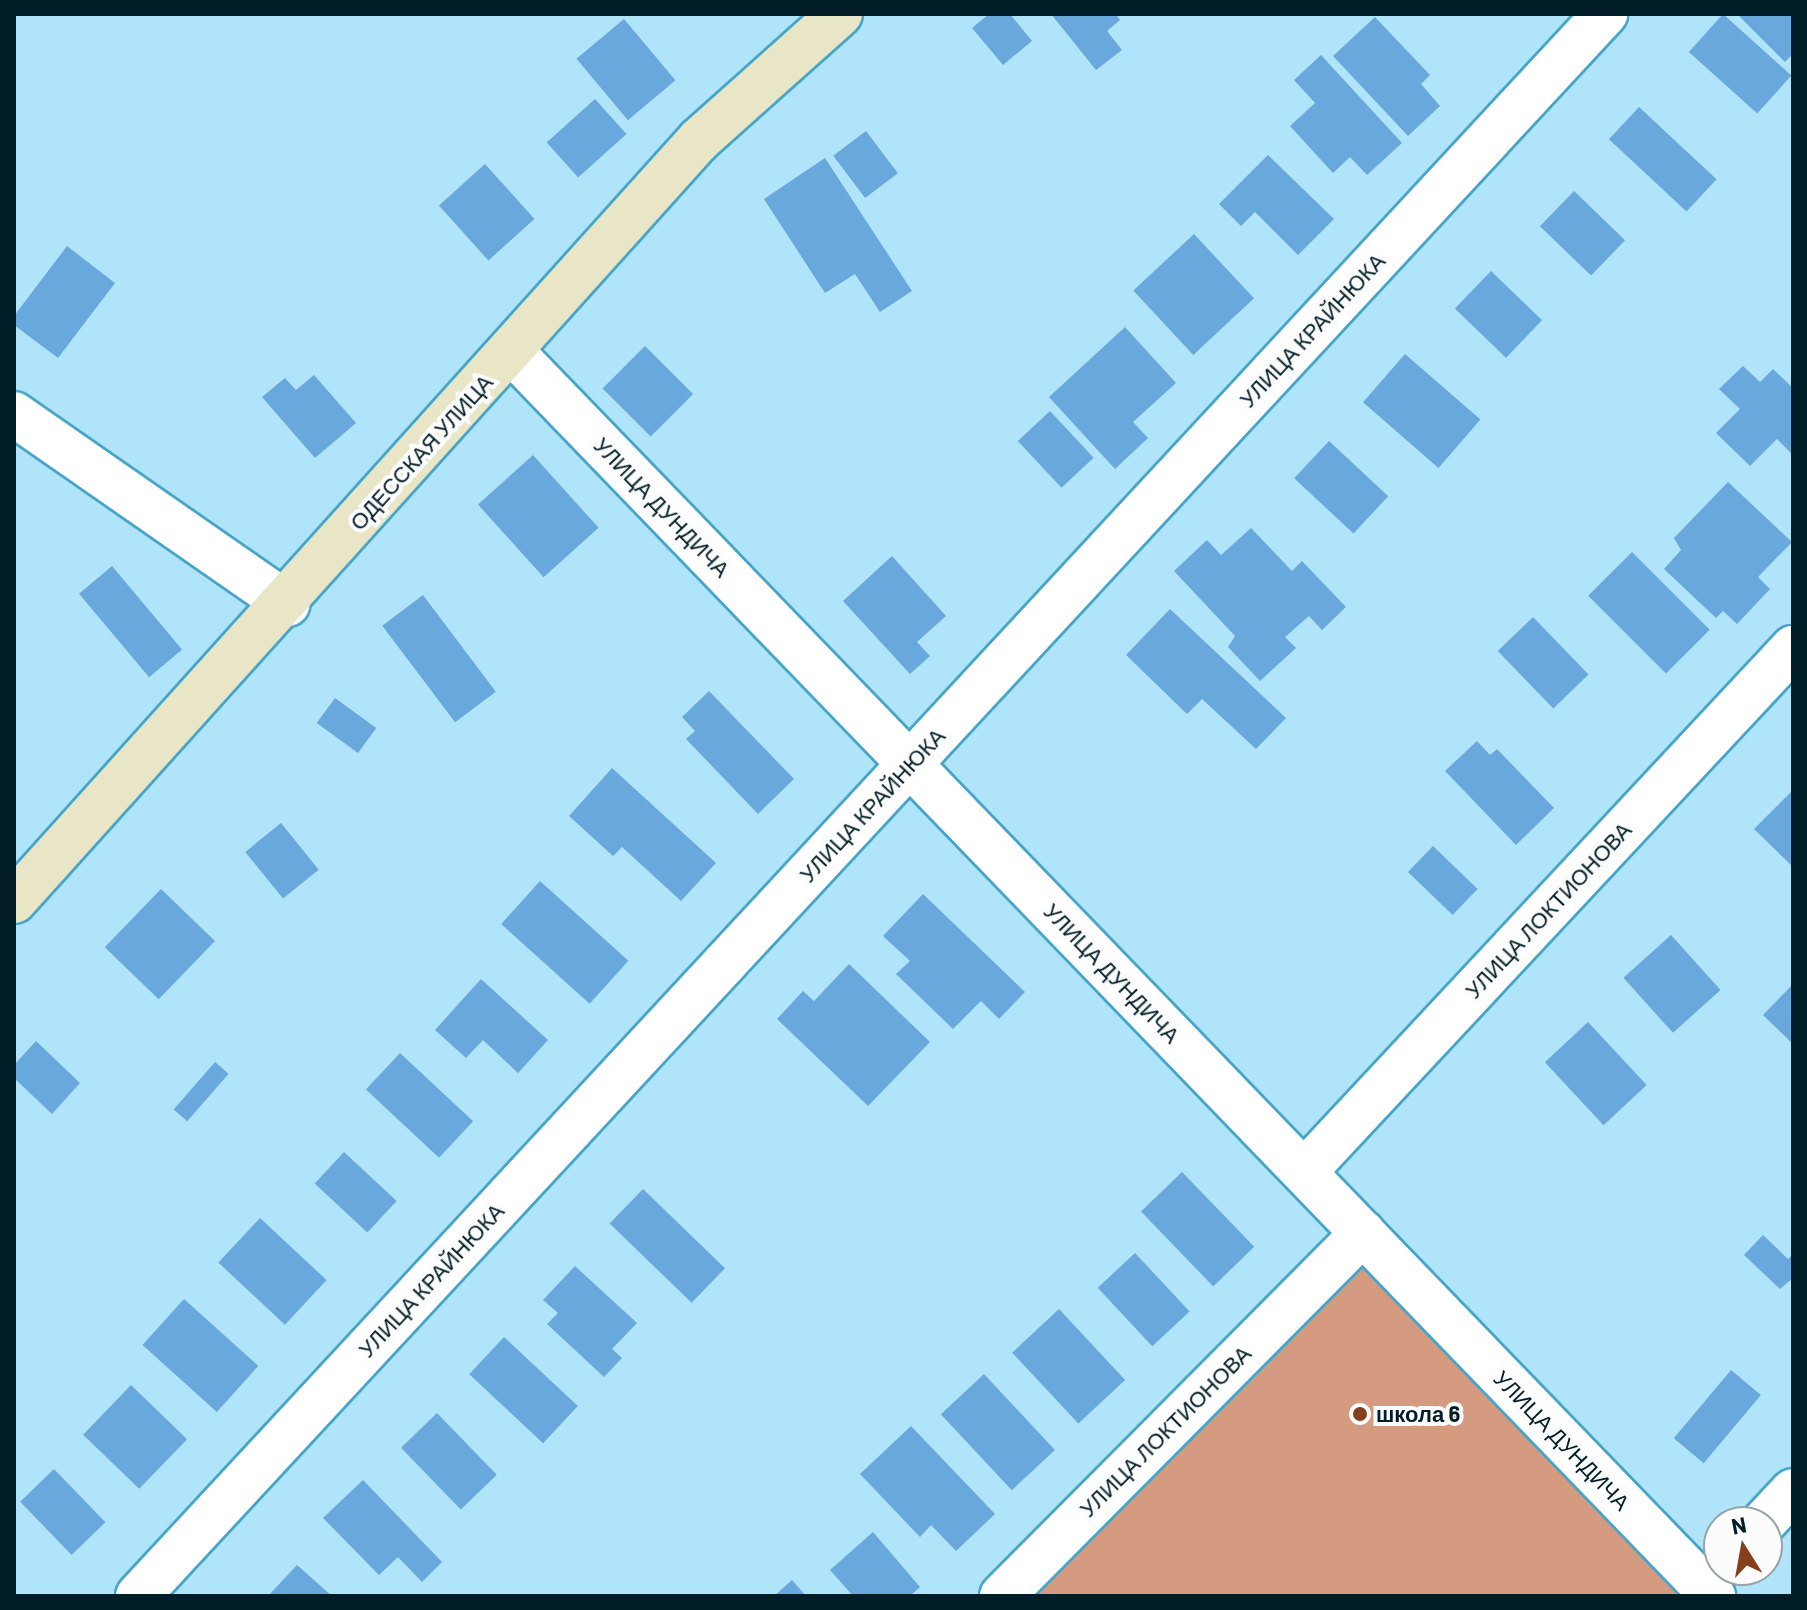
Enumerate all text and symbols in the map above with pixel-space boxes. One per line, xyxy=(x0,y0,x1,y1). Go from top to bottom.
street label: УЛИЦА КРАЙНЮКА xyxy=(1234,248,1390,412)
street label: ОДЕССКАЯ УЛИЦА xyxy=(344,369,498,535)
street label: УЛИЦА ДУНДИЧА xyxy=(589,432,735,582)
street label: УЛИЦА КРАЙНЮКА xyxy=(794,723,950,887)
street label: УЛИЦА ЛОКТИОНОВА xyxy=(1460,816,1636,1004)
street label: УЛИЦА ДУНДИЧА xyxy=(1039,898,1185,1048)
street label: УЛИЦА КРАЙНЮКА xyxy=(353,1198,509,1362)
street label: УЛИЦА ЛОКТИОНОВА xyxy=(1074,1340,1256,1522)
street label: УЛИЦА ДУНДИЧА xyxy=(1489,1365,1635,1515)
place label: школа 6 xyxy=(1376,1401,1460,1427)
marker: школа 6 xyxy=(1351,1405,1369,1423)
north arrow xyxy=(1703,1506,1783,1586)
text: N xyxy=(1729,1510,1748,1539)

